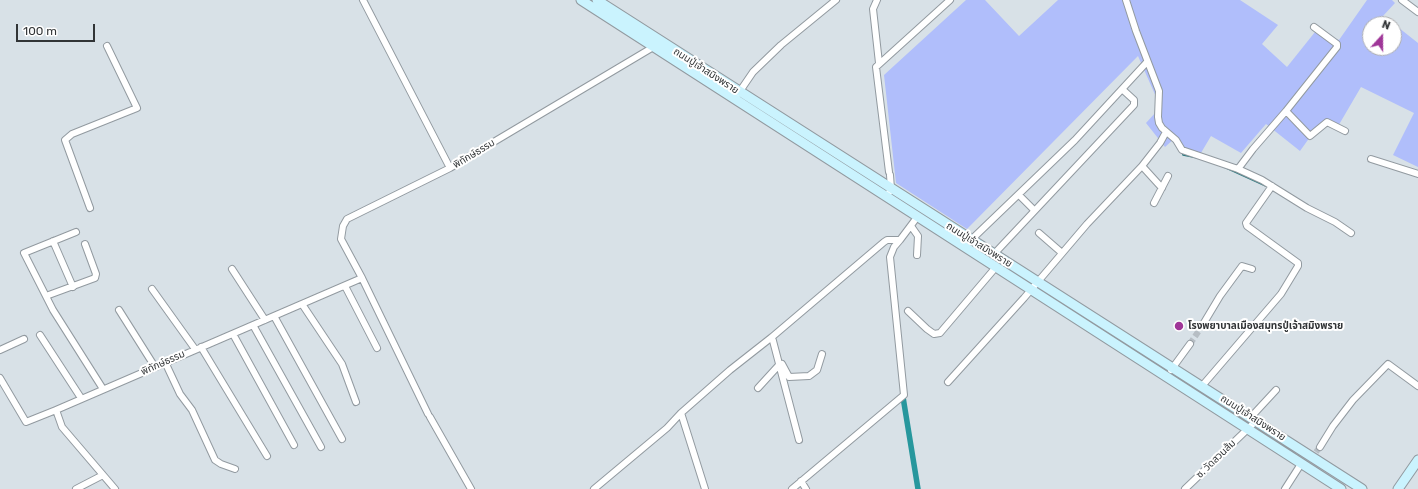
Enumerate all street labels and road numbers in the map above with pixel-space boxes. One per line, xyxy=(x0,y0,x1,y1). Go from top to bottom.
street label: ถนนปู่เจ้าสมิงพราย xyxy=(671,45,741,97)
street label: พิทักษ์ธรรม xyxy=(451,137,497,171)
street label: ถนนปู่เจ้าสมิงพราย xyxy=(944,220,1014,270)
street label: พิทักษ์ธรรม xyxy=(139,348,187,378)
street label: ถนนปู่เจ้าสมิงพราย xyxy=(1218,392,1288,444)
street label: ซ. วัดสวนส้ม xyxy=(1194,437,1238,481)

